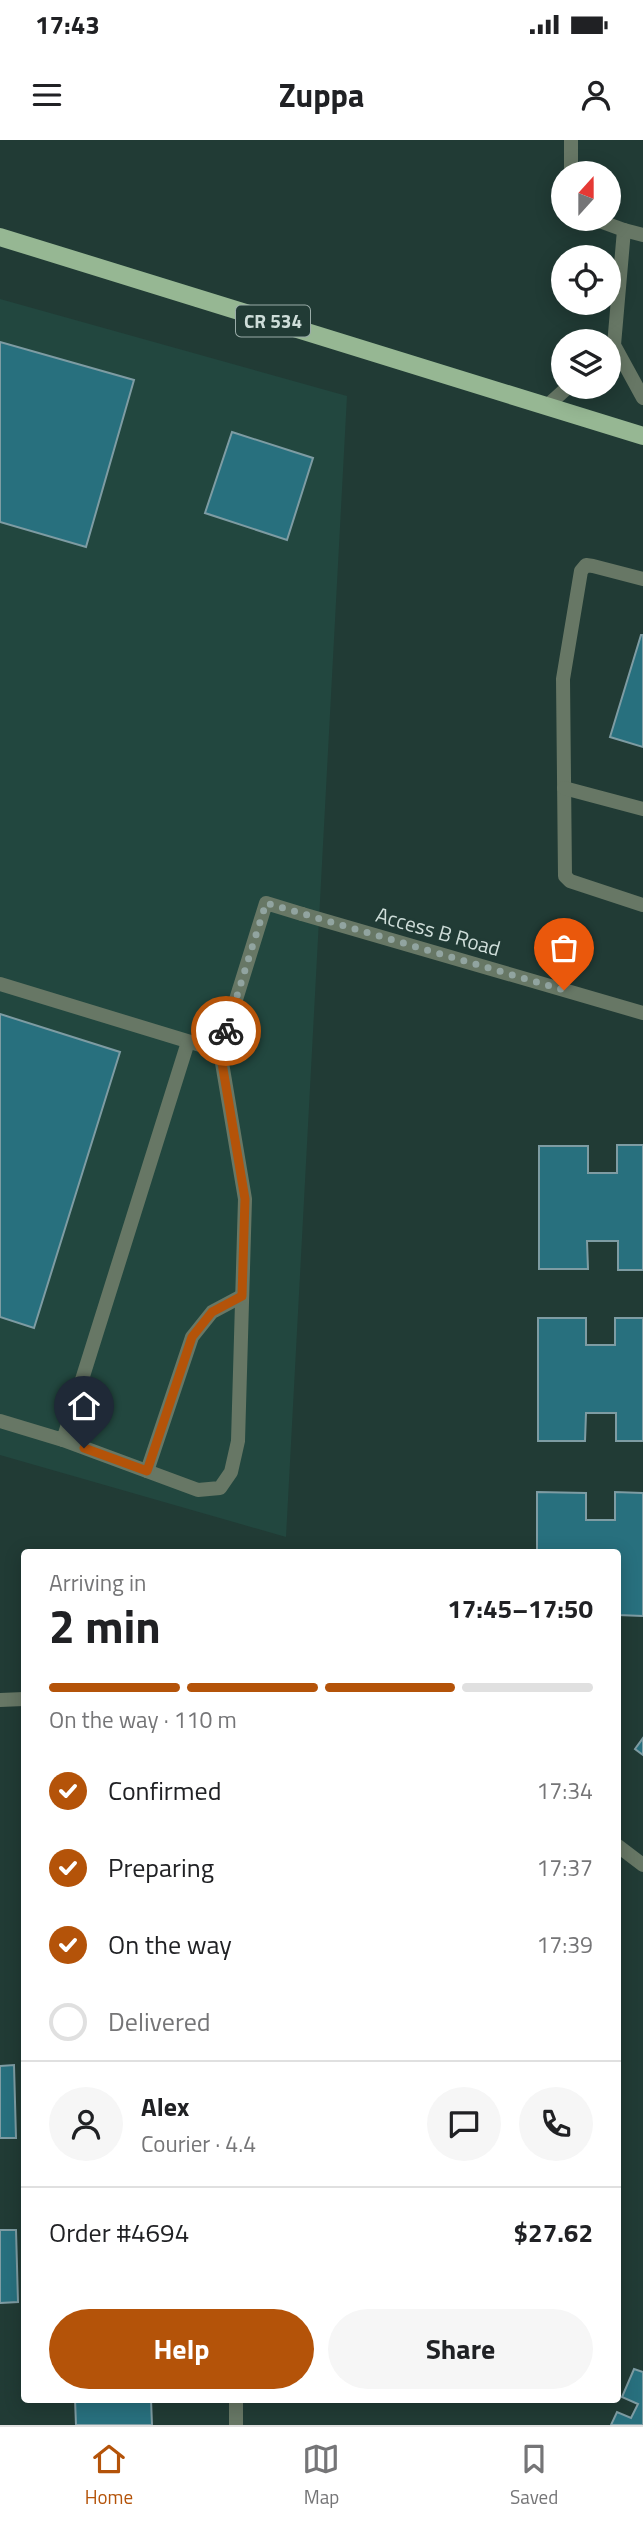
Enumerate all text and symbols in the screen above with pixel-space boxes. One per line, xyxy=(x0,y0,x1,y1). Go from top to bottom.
text: 17:43 xyxy=(35,5,100,44)
text: Zuppa xyxy=(279,71,364,119)
icon: menu xyxy=(28,76,66,114)
icon: person xyxy=(577,76,615,114)
north arrow xyxy=(551,161,621,231)
map controls xyxy=(551,161,621,399)
button: locate xyxy=(551,245,621,315)
road number: CR 534 xyxy=(236,306,310,336)
button: layers xyxy=(551,329,621,399)
street label: Access B Road xyxy=(372,898,504,964)
pin xyxy=(534,918,594,990)
icon: bag xyxy=(545,929,583,967)
courier xyxy=(191,996,261,1066)
icon: bike xyxy=(207,1012,245,1050)
pin xyxy=(54,1376,114,1448)
icon: home xyxy=(65,1387,103,1425)
text: Arriving in xyxy=(49,1565,146,1600)
text: 17:45–17:50 xyxy=(447,1589,593,1628)
text: 2 min xyxy=(49,1591,161,1661)
text: On the way · 110 m xyxy=(49,1702,237,1737)
text: Confirmed xyxy=(108,1771,222,1810)
icon: check xyxy=(49,1772,87,1810)
text: 17:34 xyxy=(536,1773,593,1808)
text: Preparing xyxy=(108,1848,214,1887)
icon: check xyxy=(49,1849,87,1887)
text: 17:37 xyxy=(536,1850,593,1885)
text: On the way xyxy=(108,1925,232,1964)
icon: check xyxy=(49,1926,87,1964)
text: 17:39 xyxy=(536,1927,593,1962)
text: Delivered xyxy=(108,2002,211,2041)
button: person xyxy=(49,2087,123,2161)
text: Alex xyxy=(141,2087,189,2126)
button: chat xyxy=(427,2087,501,2161)
button: phone xyxy=(519,2087,593,2161)
text: Courier · 4.4 xyxy=(141,2126,256,2161)
text: Order #4694 xyxy=(49,2213,189,2252)
text: $27.62 xyxy=(514,2213,593,2252)
button: Help xyxy=(49,2309,314,2389)
button: Share xyxy=(328,2309,593,2389)
tab: Home xyxy=(85,2440,133,2511)
tab: Map xyxy=(302,2440,340,2511)
tab: Saved xyxy=(510,2440,558,2511)

